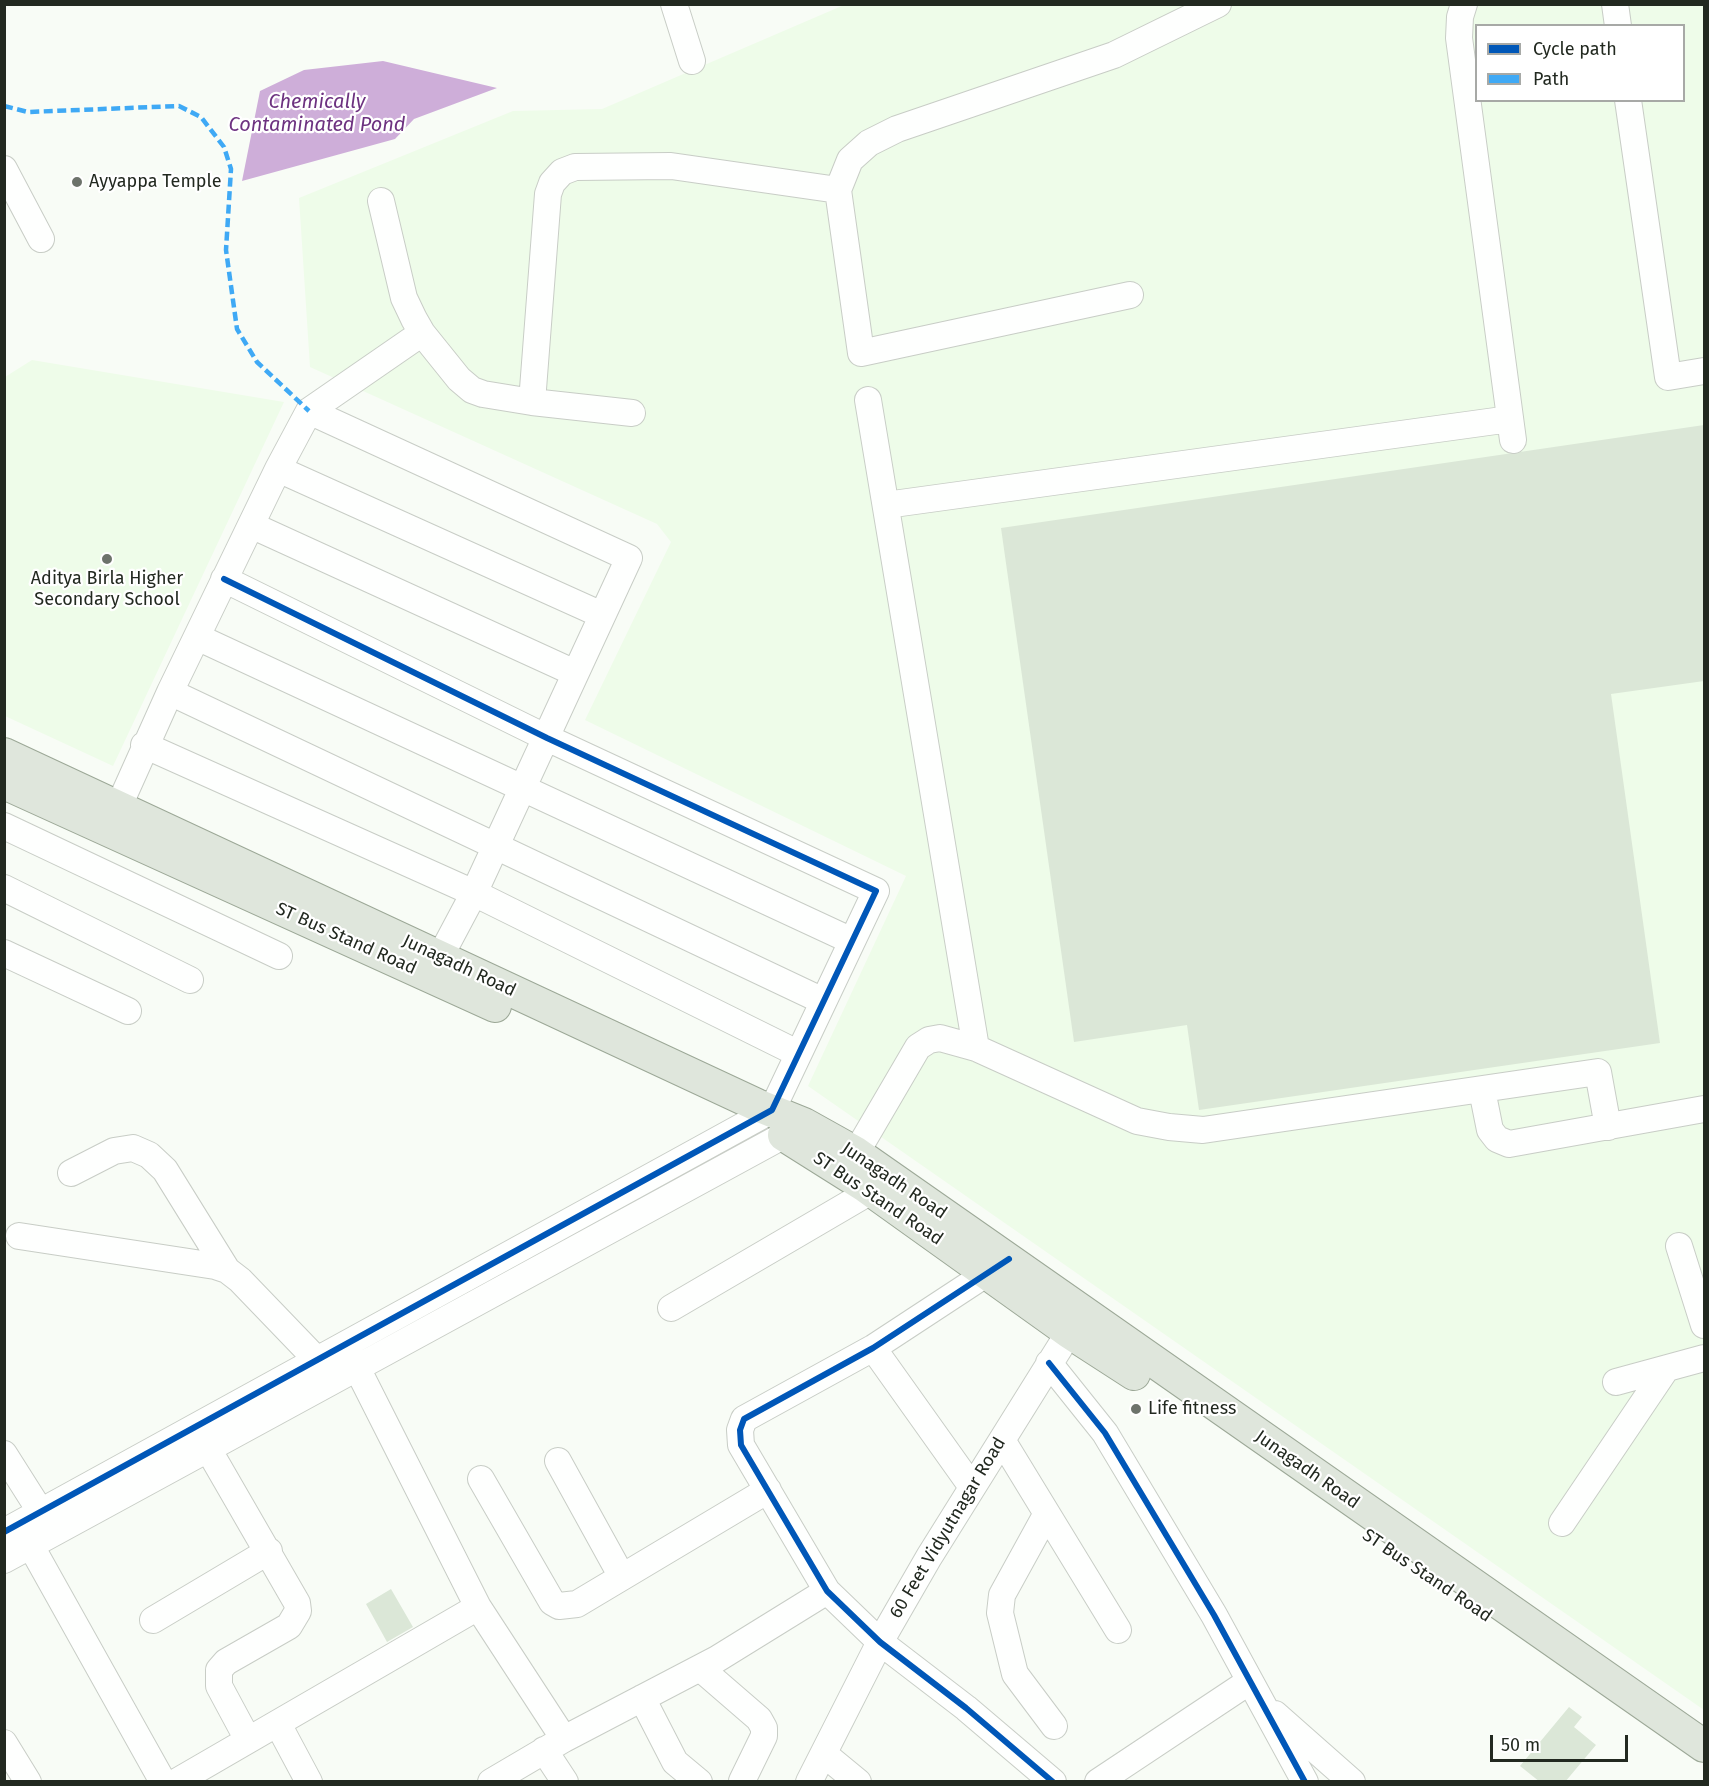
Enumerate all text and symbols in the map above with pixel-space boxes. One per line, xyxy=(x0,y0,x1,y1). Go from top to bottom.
legend xyxy=(1475,24,1685,102)
text: Cycle path xyxy=(1533,38,1617,60)
text: Path xyxy=(1533,68,1569,90)
water label: Chemically Contaminated Pond xyxy=(228,90,406,137)
place label: Ayyappa Temple xyxy=(89,171,222,193)
marker: Ayyappa Temple xyxy=(70,175,84,189)
marker: Aditya Birla Higher Secondary School xyxy=(100,552,114,566)
place label: Aditya Birla Higher Secondary School xyxy=(31,568,183,610)
street label: ST Bus Stand Road xyxy=(272,898,420,980)
street label: Junagadh Road xyxy=(399,930,519,1002)
street label: Junagadh Road xyxy=(837,1138,951,1224)
street label: ST Bus Stand Road xyxy=(809,1148,947,1250)
place label: Life fitness xyxy=(1148,1398,1236,1420)
marker: Life fitness xyxy=(1129,1402,1143,1416)
street label: Junagadh Road xyxy=(1251,1426,1363,1514)
street label: 60 Feet Vidyutnagar Road xyxy=(885,1434,1011,1622)
street label: ST Bus Stand Road xyxy=(1358,1525,1496,1627)
scale bar xyxy=(1493,1723,1631,1761)
text: 50 m xyxy=(1501,1734,1540,1756)

